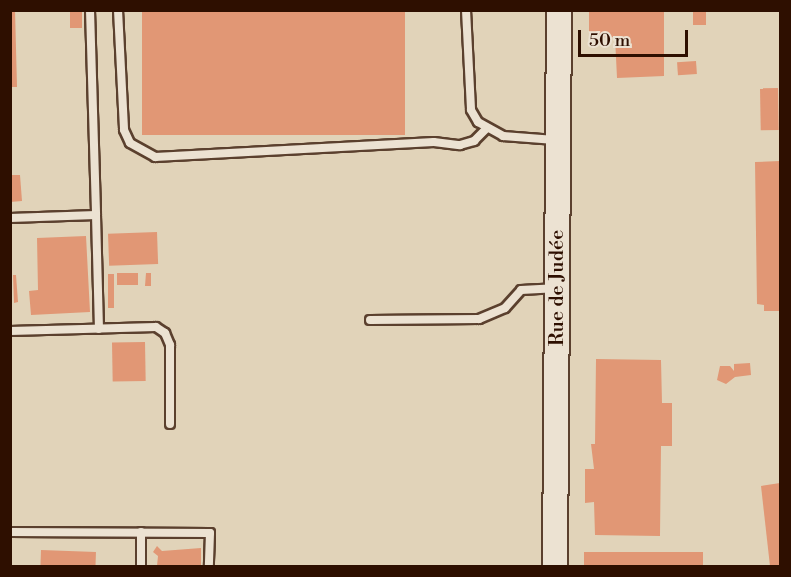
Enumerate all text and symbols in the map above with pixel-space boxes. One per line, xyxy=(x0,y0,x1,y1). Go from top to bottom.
scale bar xyxy=(581,18,690,56)
text: 50 m xyxy=(589,29,630,52)
street label: Rue de Judée xyxy=(545,230,569,346)

